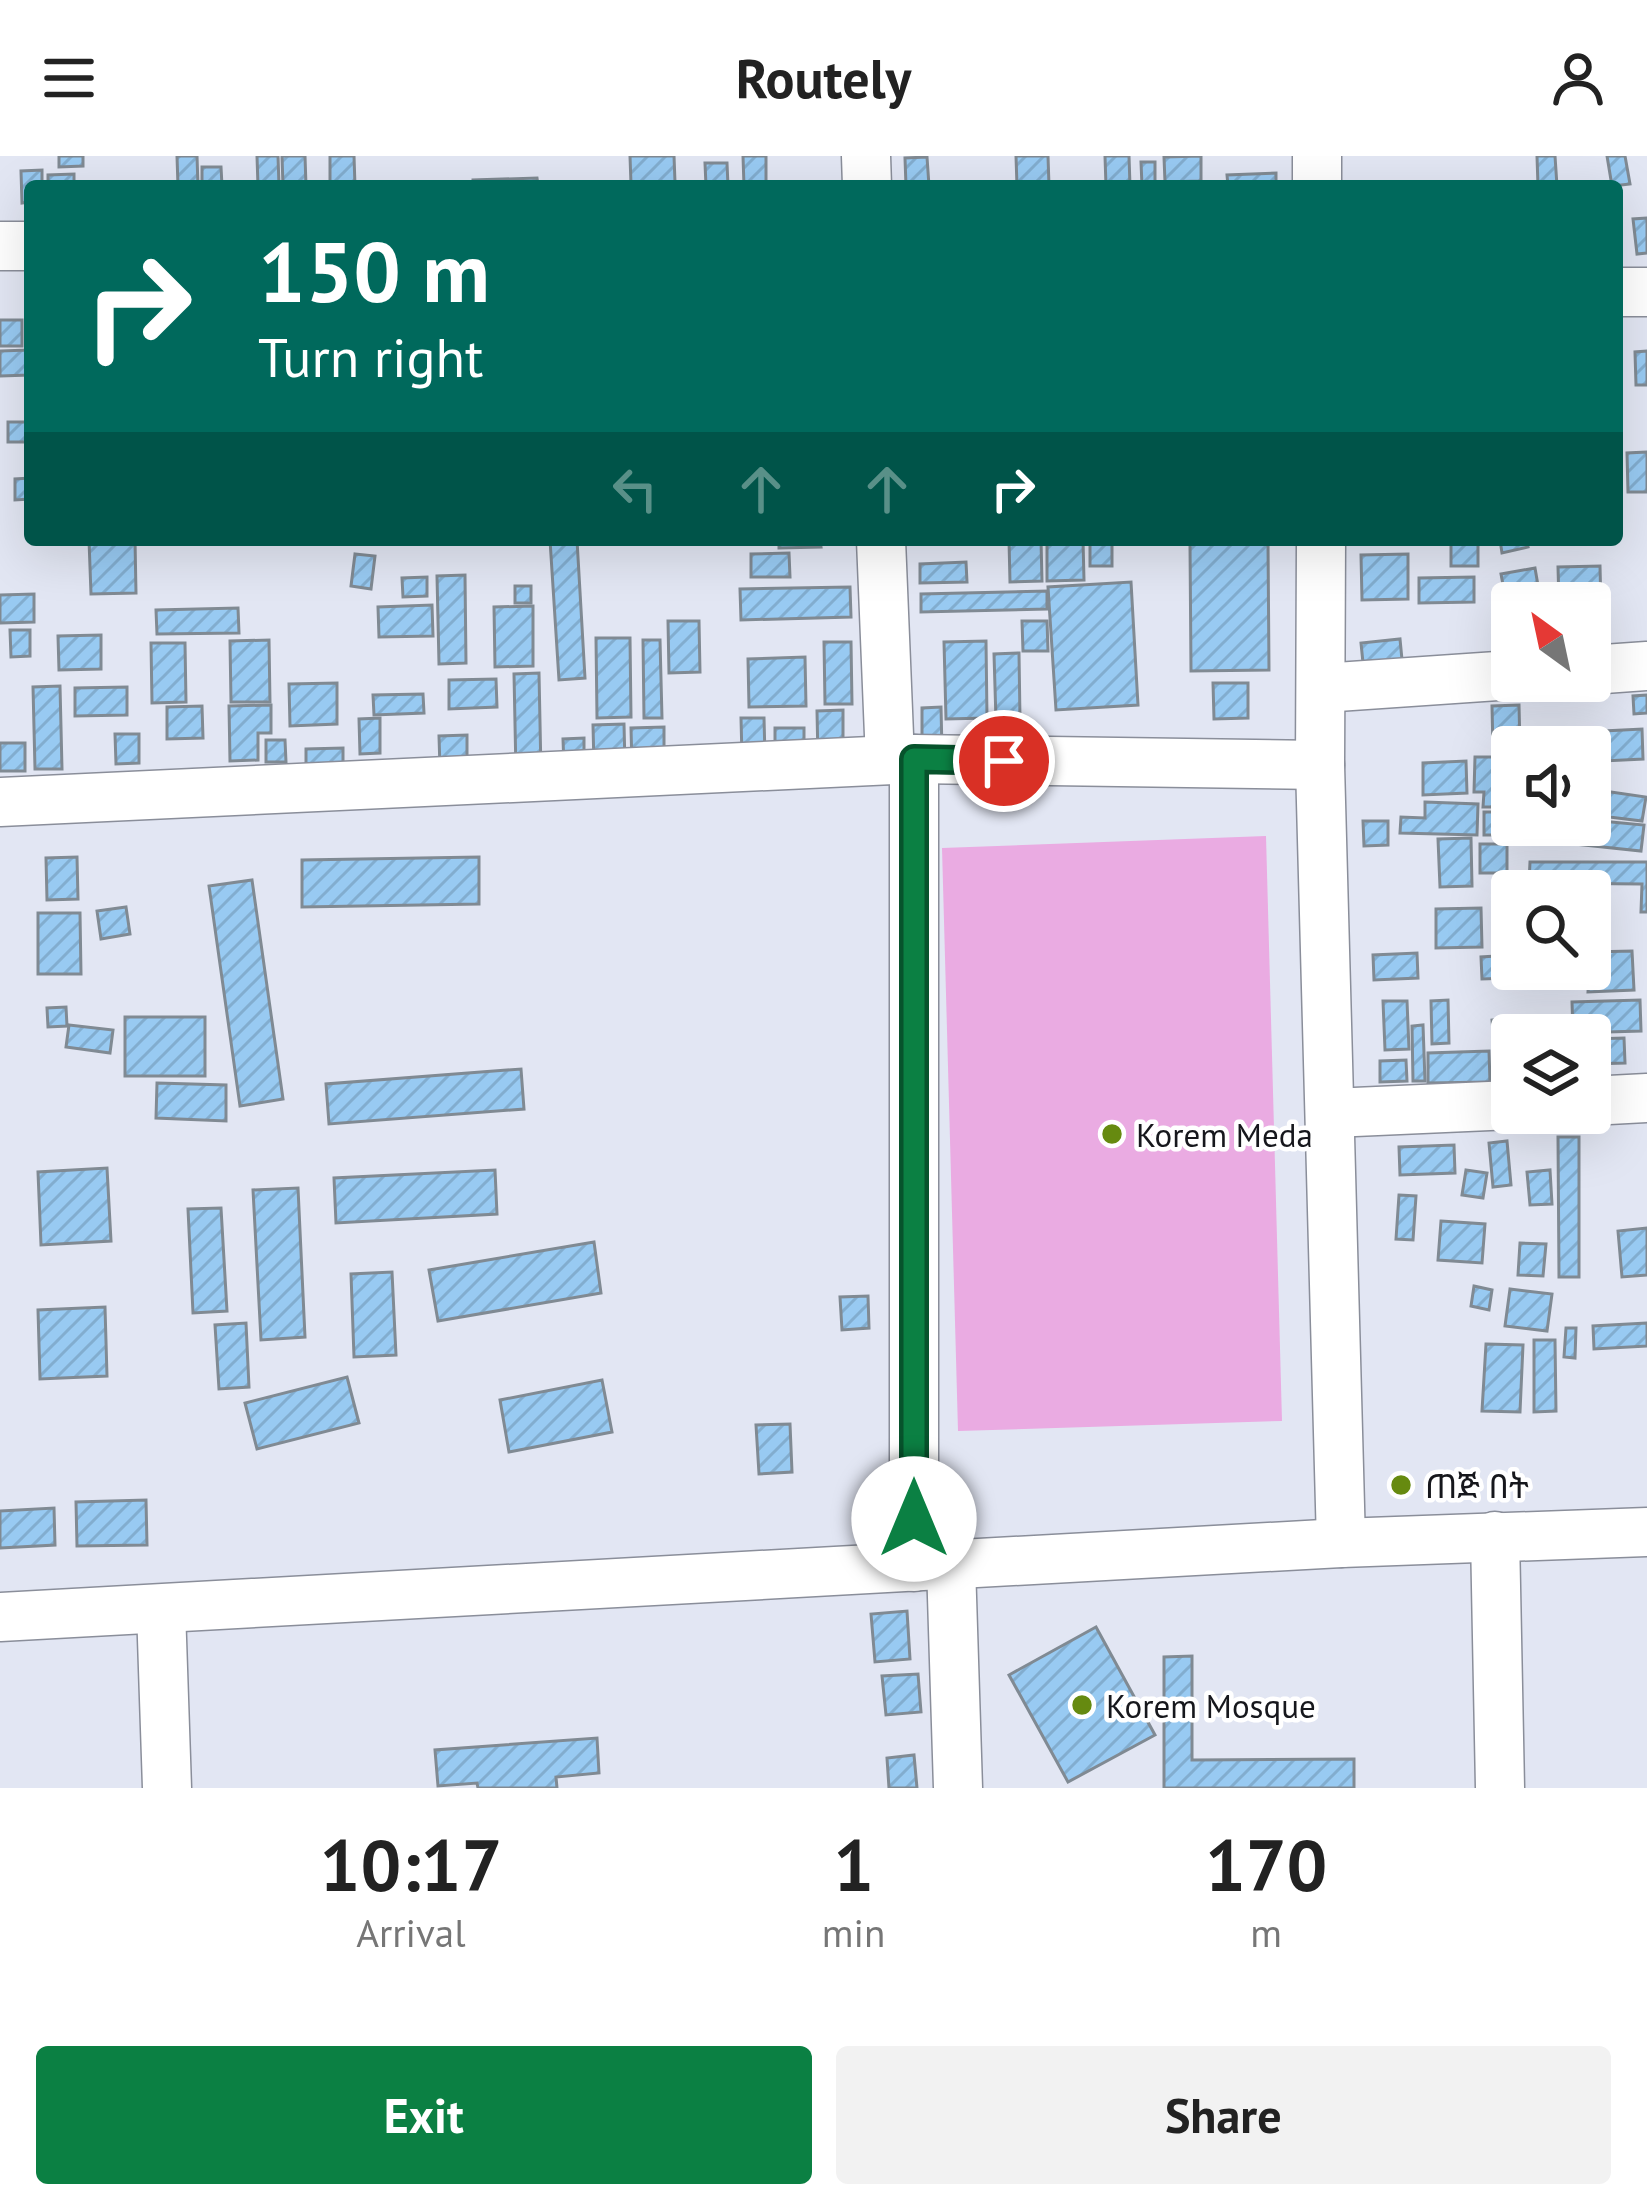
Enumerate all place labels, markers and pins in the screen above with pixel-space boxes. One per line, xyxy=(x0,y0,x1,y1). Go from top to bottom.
pin xyxy=(953,710,1055,812)
place label: Korem Meda xyxy=(1136,1113,1313,1156)
marker: Korem Meda xyxy=(1099,1121,1125,1147)
place label: ጠጅ በት xyxy=(1425,1464,1529,1507)
marker: ጠጅ በት xyxy=(1388,1472,1414,1498)
place label: Korem Mosque xyxy=(1106,1684,1316,1727)
marker: Korem Mosque xyxy=(1069,1692,1095,1718)

